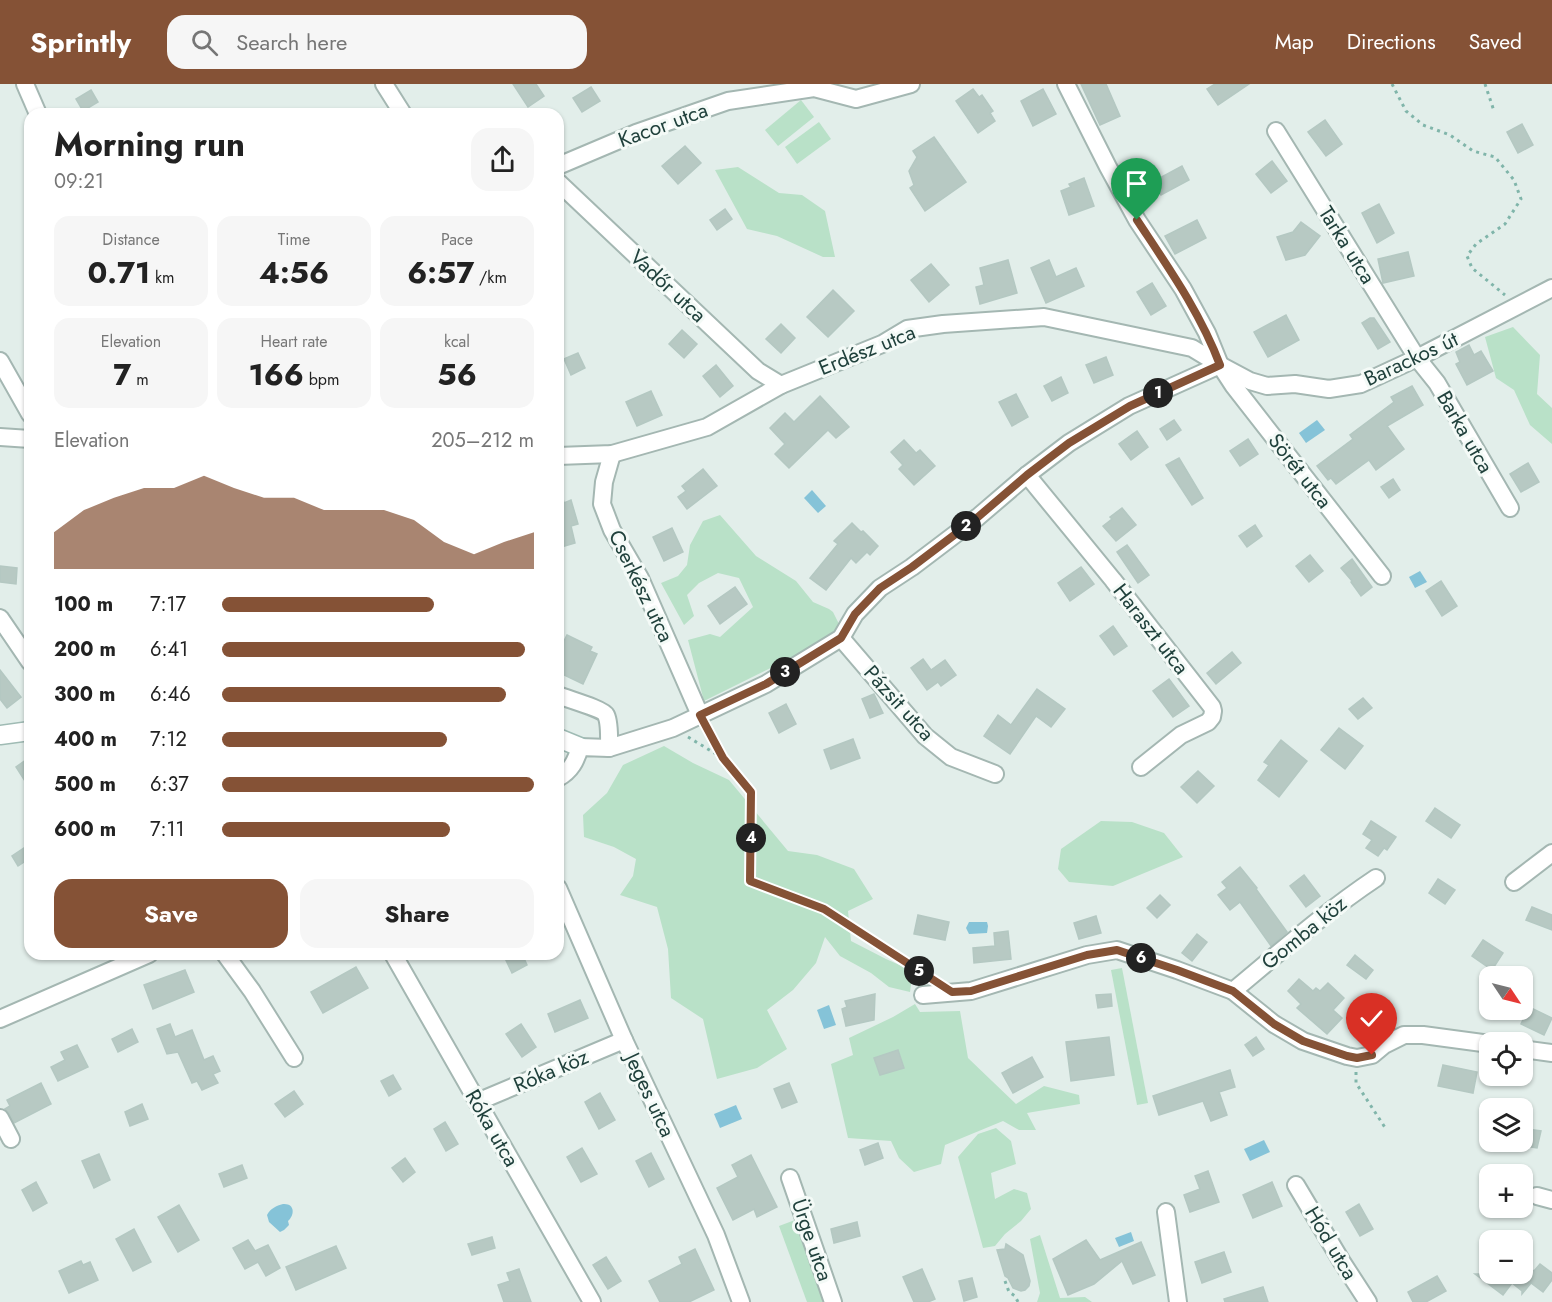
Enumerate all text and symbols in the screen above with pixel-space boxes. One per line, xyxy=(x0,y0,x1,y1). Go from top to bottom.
search box xyxy=(167,15,587,69)
text: Sprintly xyxy=(30,22,131,63)
icon: search xyxy=(188,26,221,59)
text: Search here xyxy=(236,26,347,58)
text: Map xyxy=(1275,27,1314,57)
text: Directions xyxy=(1347,27,1436,57)
text: Saved xyxy=(1469,27,1522,57)
street label: Kacor utca xyxy=(614,95,712,155)
text: Morning run xyxy=(54,121,245,168)
button: share xyxy=(471,128,534,191)
pin xyxy=(1111,158,1162,220)
text: 09:21 xyxy=(54,167,104,196)
icon: arrive xyxy=(1120,167,1153,200)
street label: Tarka utca xyxy=(1311,200,1383,290)
text: Distance xyxy=(102,228,160,251)
text: Time xyxy=(278,228,310,251)
text: Pace xyxy=(441,228,473,251)
street label: Vadőr utca xyxy=(623,243,713,329)
text: 0.71 xyxy=(87,251,150,294)
text: 4:56 xyxy=(259,251,329,294)
text: 6:57 xyxy=(407,251,474,294)
text: km xyxy=(150,266,175,289)
text: /km xyxy=(474,266,507,289)
street label: Erdész utca xyxy=(814,317,920,383)
street label: Barackos út xyxy=(1359,324,1463,394)
text: Elevation xyxy=(101,330,161,353)
text: Heart rate xyxy=(261,330,327,353)
text: kcal xyxy=(444,330,470,353)
text: 7 xyxy=(113,353,131,396)
text: 166 xyxy=(249,353,304,396)
text: 56 xyxy=(437,353,477,396)
text: m xyxy=(131,368,149,391)
text: bpm xyxy=(304,368,339,391)
pin: 1 xyxy=(1143,378,1173,408)
text: 1 xyxy=(1154,381,1162,404)
street label: Barka utca xyxy=(1429,385,1501,479)
text: Elevation xyxy=(54,426,129,455)
text: 205–212 m xyxy=(431,426,534,455)
street label: Sörét utca xyxy=(1261,427,1339,515)
pin: 2 xyxy=(951,511,981,541)
text: 2 xyxy=(961,514,971,537)
street label: Cserkész utca xyxy=(601,525,681,647)
street label: Haraszt utca xyxy=(1106,577,1196,681)
text: 100 m xyxy=(54,590,113,619)
text: 7:17 xyxy=(150,590,186,619)
text: 200 m xyxy=(54,635,116,664)
text: 6:41 xyxy=(150,635,188,664)
pin: 3 xyxy=(770,657,800,687)
street label: Pázsit utca xyxy=(857,658,941,748)
text: 3 xyxy=(780,660,790,683)
text: 300 m xyxy=(54,680,115,709)
text: 6:46 xyxy=(150,680,191,709)
text: 400 m xyxy=(54,725,117,754)
text: 7:12 xyxy=(150,725,187,754)
text: 500 m xyxy=(54,770,116,799)
text: 6:37 xyxy=(150,770,189,799)
text: 600 m xyxy=(54,815,116,844)
text: 7:11 xyxy=(150,815,185,844)
pin: 4 xyxy=(736,823,766,853)
text: 4 xyxy=(745,826,757,849)
button: Save xyxy=(54,879,288,948)
button: Share xyxy=(300,879,534,948)
street label: Gomba köz xyxy=(1255,889,1353,977)
pin: 6 xyxy=(1126,943,1156,973)
text: 6 xyxy=(1136,946,1146,969)
pin: 5 xyxy=(904,956,934,986)
text: 5 xyxy=(914,959,924,982)
north arrow xyxy=(1479,966,1533,1020)
map controls xyxy=(1479,966,1533,1284)
pin xyxy=(1346,993,1397,1055)
icon: check xyxy=(1355,1002,1388,1035)
button: locate xyxy=(1479,1032,1533,1086)
street label: Róka köz xyxy=(509,1042,593,1100)
street label: Jeges utca xyxy=(616,1045,683,1142)
street label: Róka utca xyxy=(458,1084,526,1172)
button: layers xyxy=(1479,1098,1533,1152)
button: + xyxy=(1479,1164,1533,1218)
street label: Ürge utca xyxy=(784,1195,840,1285)
street label: Hód utca xyxy=(1297,1201,1365,1285)
button: − xyxy=(1479,1230,1533,1284)

